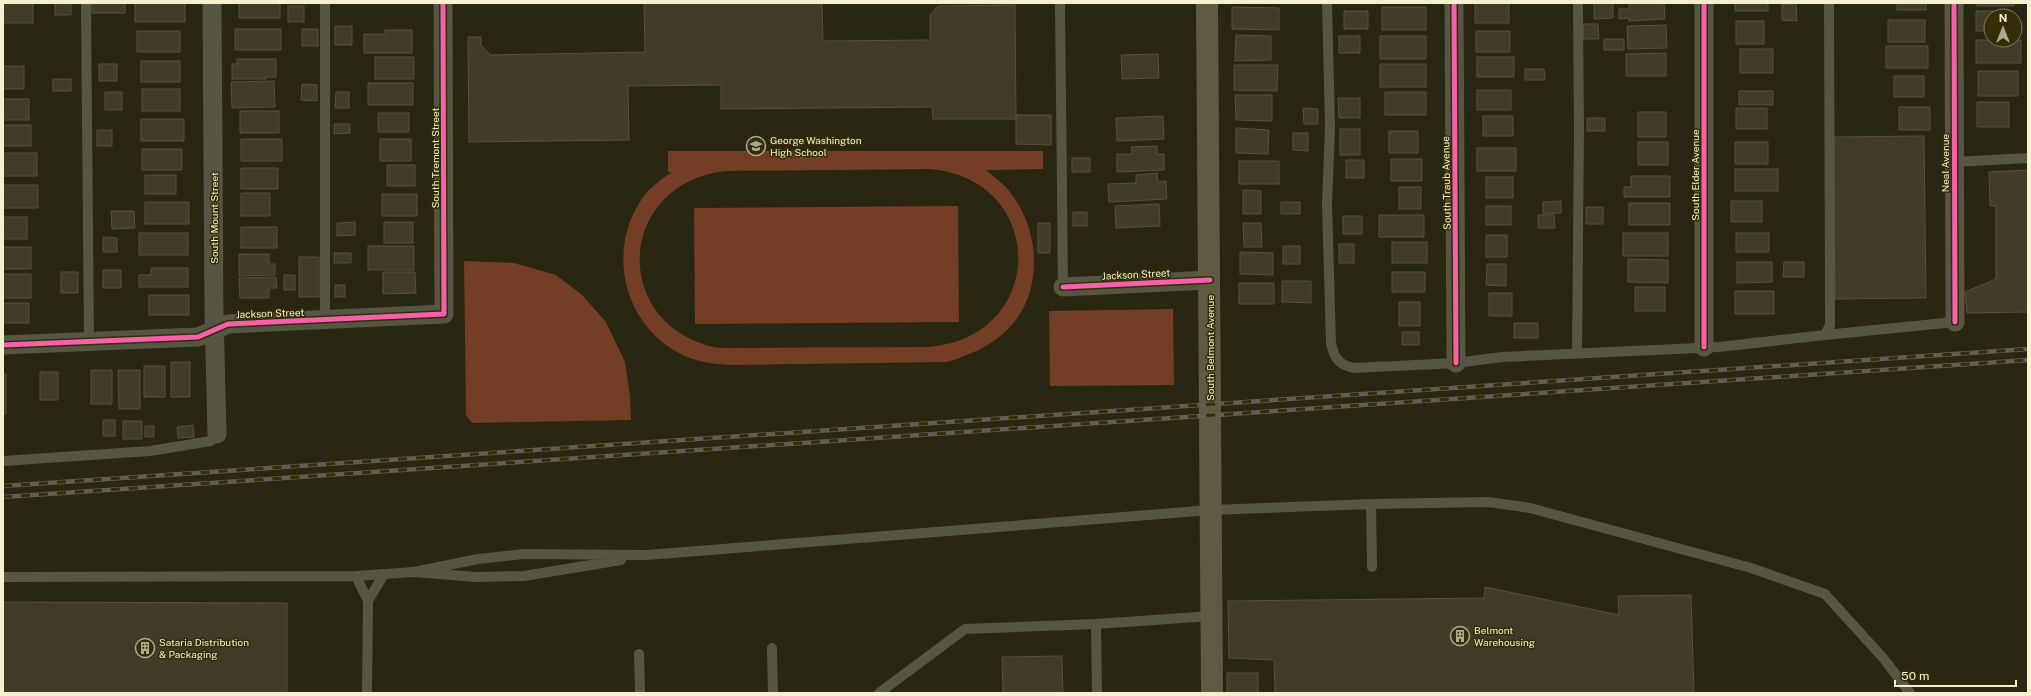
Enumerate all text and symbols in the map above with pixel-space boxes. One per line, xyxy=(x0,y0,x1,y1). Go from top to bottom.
north arrow xyxy=(1983,8,2023,48)
text: N xyxy=(1999,12,2007,24)
street label: South Tremont Street xyxy=(429,108,441,208)
street label: South Elder Avenue xyxy=(1689,129,1701,221)
street label: Neal Avenue xyxy=(1939,133,1951,192)
place label: George Washington High School xyxy=(770,134,862,158)
school or university icon: George Washington High School xyxy=(745,135,767,157)
street label: South Traub Avenue xyxy=(1439,136,1453,230)
street label: South Mount Street xyxy=(208,172,220,264)
street label: Jackson Street xyxy=(1102,266,1171,282)
street label: South Belmont Avenue xyxy=(1204,295,1216,401)
street label: Jackson Street xyxy=(236,306,304,320)
place label: Belmont Warehousing xyxy=(1474,624,1535,648)
building icon: Belmont Warehousing xyxy=(1449,625,1471,647)
place label: Sataria Distribution & Packaging xyxy=(159,636,249,660)
building icon: Sataria Distribution & Packaging xyxy=(134,637,156,659)
scale bar xyxy=(1895,662,2016,688)
text: 50 m xyxy=(1901,669,1929,683)

